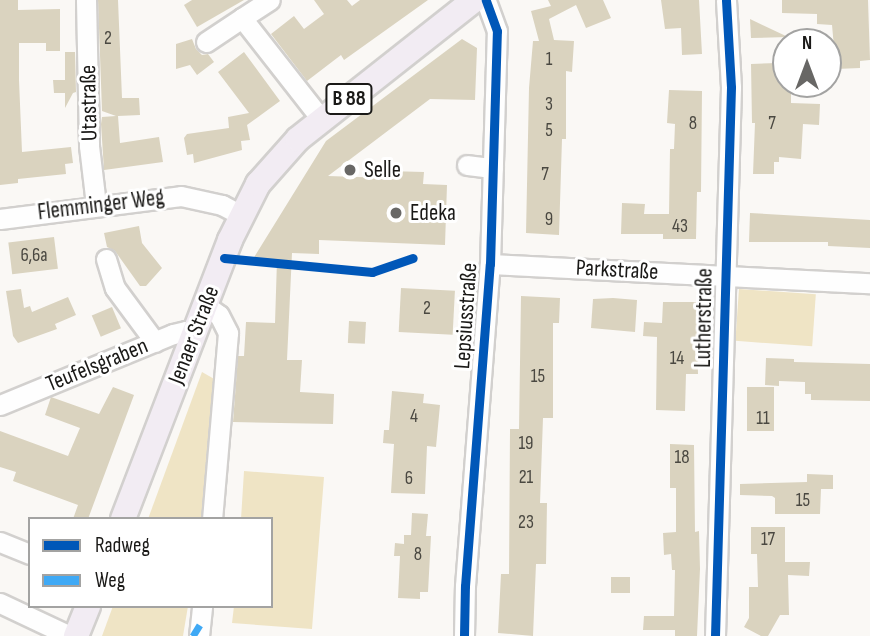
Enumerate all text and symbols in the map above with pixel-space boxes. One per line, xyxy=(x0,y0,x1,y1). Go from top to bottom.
house number: 2 xyxy=(104,28,112,50)
north arrow xyxy=(772,28,842,98)
text: N xyxy=(802,32,812,55)
house number: 1 xyxy=(546,49,552,71)
street label: Utastraße xyxy=(75,65,103,141)
road number: B 88 xyxy=(324,82,374,116)
house number: 3 xyxy=(545,94,553,116)
house number: 8 xyxy=(689,113,697,135)
house number: 7 xyxy=(768,113,776,135)
house number: 5 xyxy=(545,120,553,142)
place label: Selle xyxy=(364,156,401,184)
marker: Selle xyxy=(342,162,358,178)
house number: 7 xyxy=(541,164,549,186)
street label: Flemminger Weg xyxy=(36,184,166,226)
place label: Edeka xyxy=(410,199,456,227)
marker: Edeka xyxy=(388,205,404,221)
house number: 9 xyxy=(545,209,553,231)
house number: 43 xyxy=(672,216,688,238)
house number: 6,6a xyxy=(20,245,48,267)
street label: Parkstraße xyxy=(575,254,659,286)
street label: Lepsiusstraße xyxy=(449,262,483,370)
street label: Lutherstraße xyxy=(689,268,719,368)
street label: Jenaer Straße xyxy=(163,282,225,388)
house number: 2 xyxy=(423,298,431,320)
street label: Teufelsgraben xyxy=(42,332,152,398)
house number: 14 xyxy=(670,348,684,370)
house number: 15 xyxy=(531,366,545,388)
house number: 4 xyxy=(410,406,418,428)
house number: 11 xyxy=(756,408,770,430)
house number: 19 xyxy=(518,433,534,455)
house number: 18 xyxy=(675,447,689,469)
house number: 21 xyxy=(519,467,533,489)
house number: 6 xyxy=(405,468,413,490)
house number: 15 xyxy=(796,490,810,512)
house number: 23 xyxy=(518,512,534,534)
legend xyxy=(28,517,273,608)
house number: 17 xyxy=(761,529,775,551)
text: Radweg xyxy=(95,533,150,558)
house number: 8 xyxy=(414,544,422,566)
text: Weg xyxy=(95,568,125,593)

